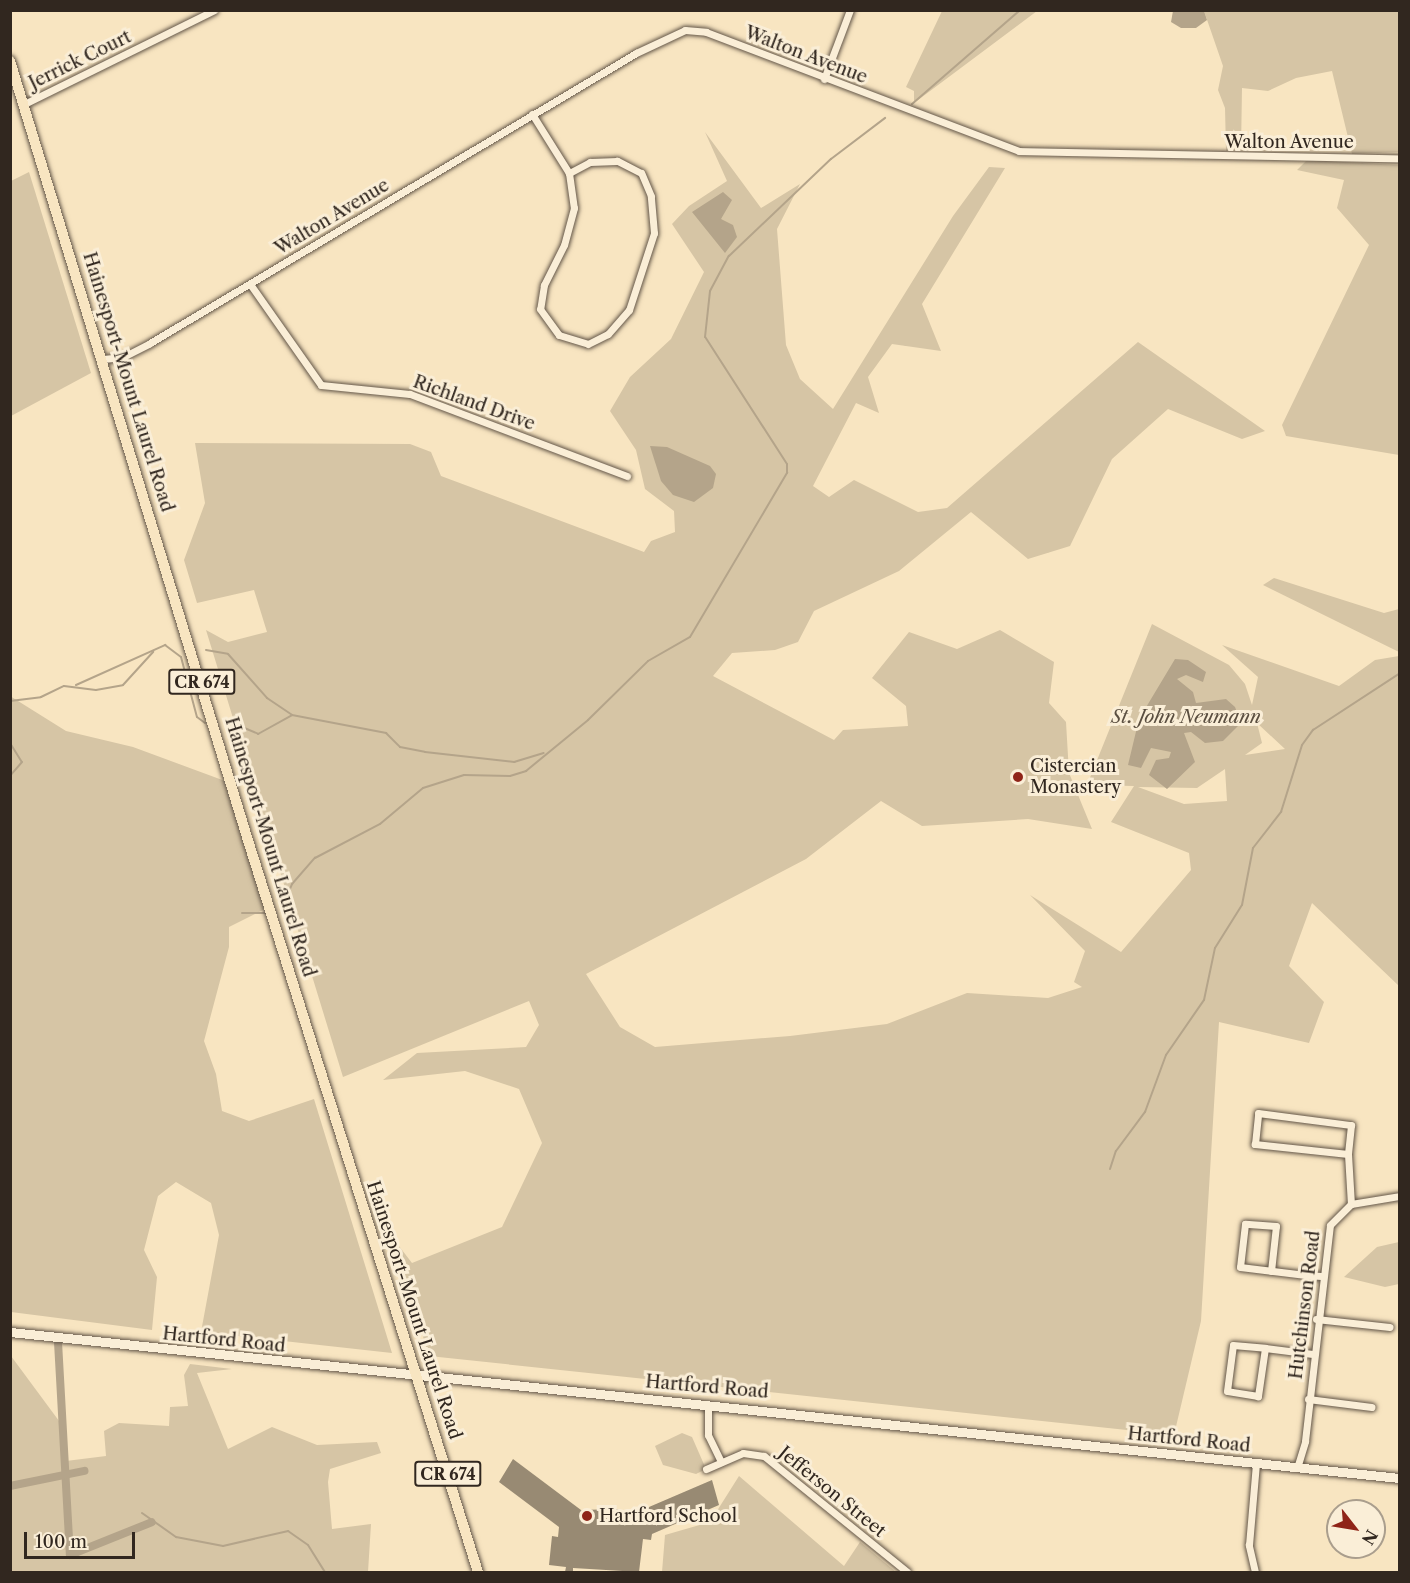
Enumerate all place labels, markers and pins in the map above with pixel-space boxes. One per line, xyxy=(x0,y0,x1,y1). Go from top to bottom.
place label: Cistercian Monastery xyxy=(1030,756,1121,798)
marker: Cistercian Monastery xyxy=(1011,770,1025,784)
place label: Hartford School xyxy=(599,1505,737,1527)
marker: Hartford School xyxy=(580,1509,594,1523)

